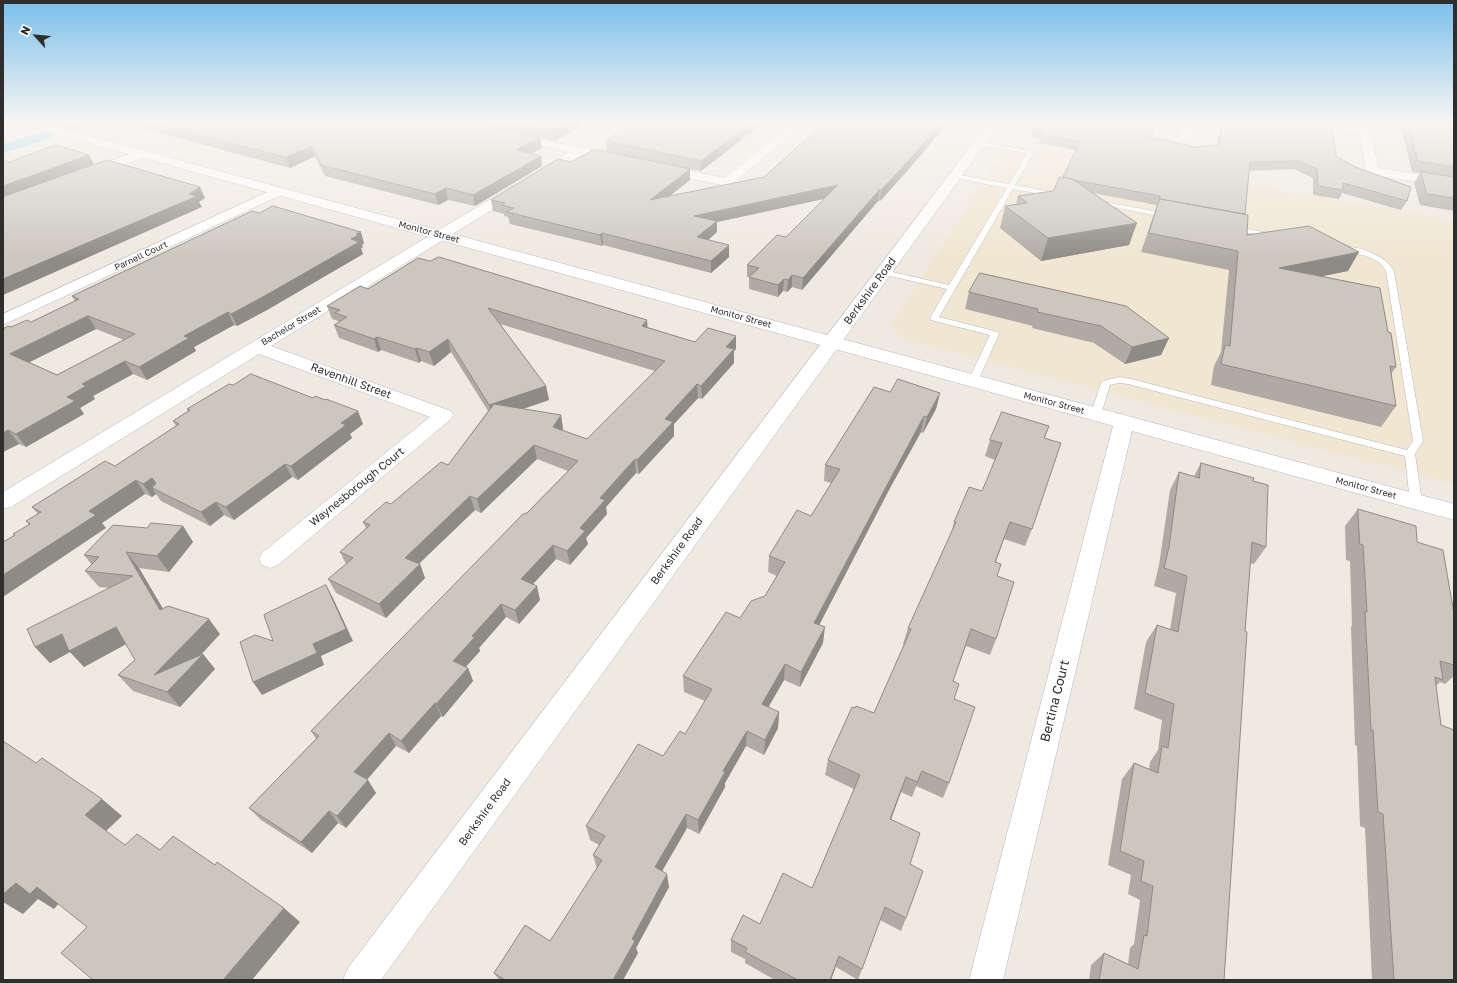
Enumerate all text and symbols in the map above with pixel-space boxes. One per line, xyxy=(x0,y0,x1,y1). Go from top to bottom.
north arrow xyxy=(16,16,56,56)
text: N xyxy=(17,24,33,37)
street label: Monitor Street xyxy=(397,219,461,245)
street label: Parnell Court xyxy=(113,239,169,273)
street label: Berkshire Road xyxy=(841,255,899,327)
street label: Bachelor Street xyxy=(259,304,323,348)
street label: Monitor Street xyxy=(709,304,773,330)
street label: Ravenhill Street xyxy=(309,360,393,402)
street label: Monitor Street xyxy=(1022,390,1086,416)
street label: Waynesborough Court xyxy=(307,445,407,529)
street label: Monitor Street xyxy=(1334,475,1398,501)
street label: Berkshire Road xyxy=(648,515,706,587)
street label: Bertina Court xyxy=(1037,658,1073,744)
street label: Berkshire Road xyxy=(456,776,514,848)

